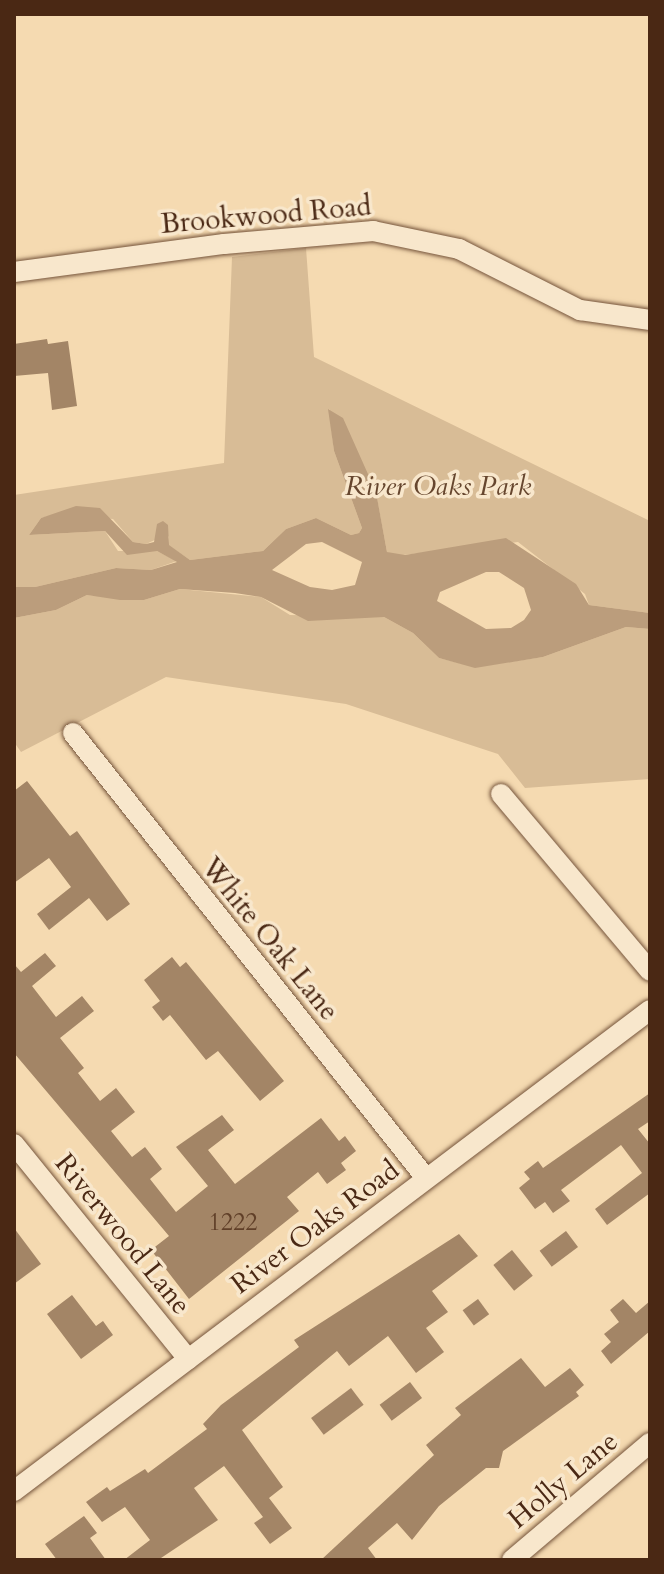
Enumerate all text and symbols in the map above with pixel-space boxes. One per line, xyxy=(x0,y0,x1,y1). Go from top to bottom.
street label: Brookwood Road xyxy=(159,189,373,241)
park label: River Oaks Park xyxy=(345,469,531,503)
street label: White Oak Lane xyxy=(194,851,346,1027)
street label: Riverwood Lane xyxy=(48,1147,198,1321)
street label: River Oaks Road xyxy=(224,1153,406,1301)
house number: 1222 xyxy=(208,1209,258,1237)
street label: Holly Lane xyxy=(501,1424,625,1536)

